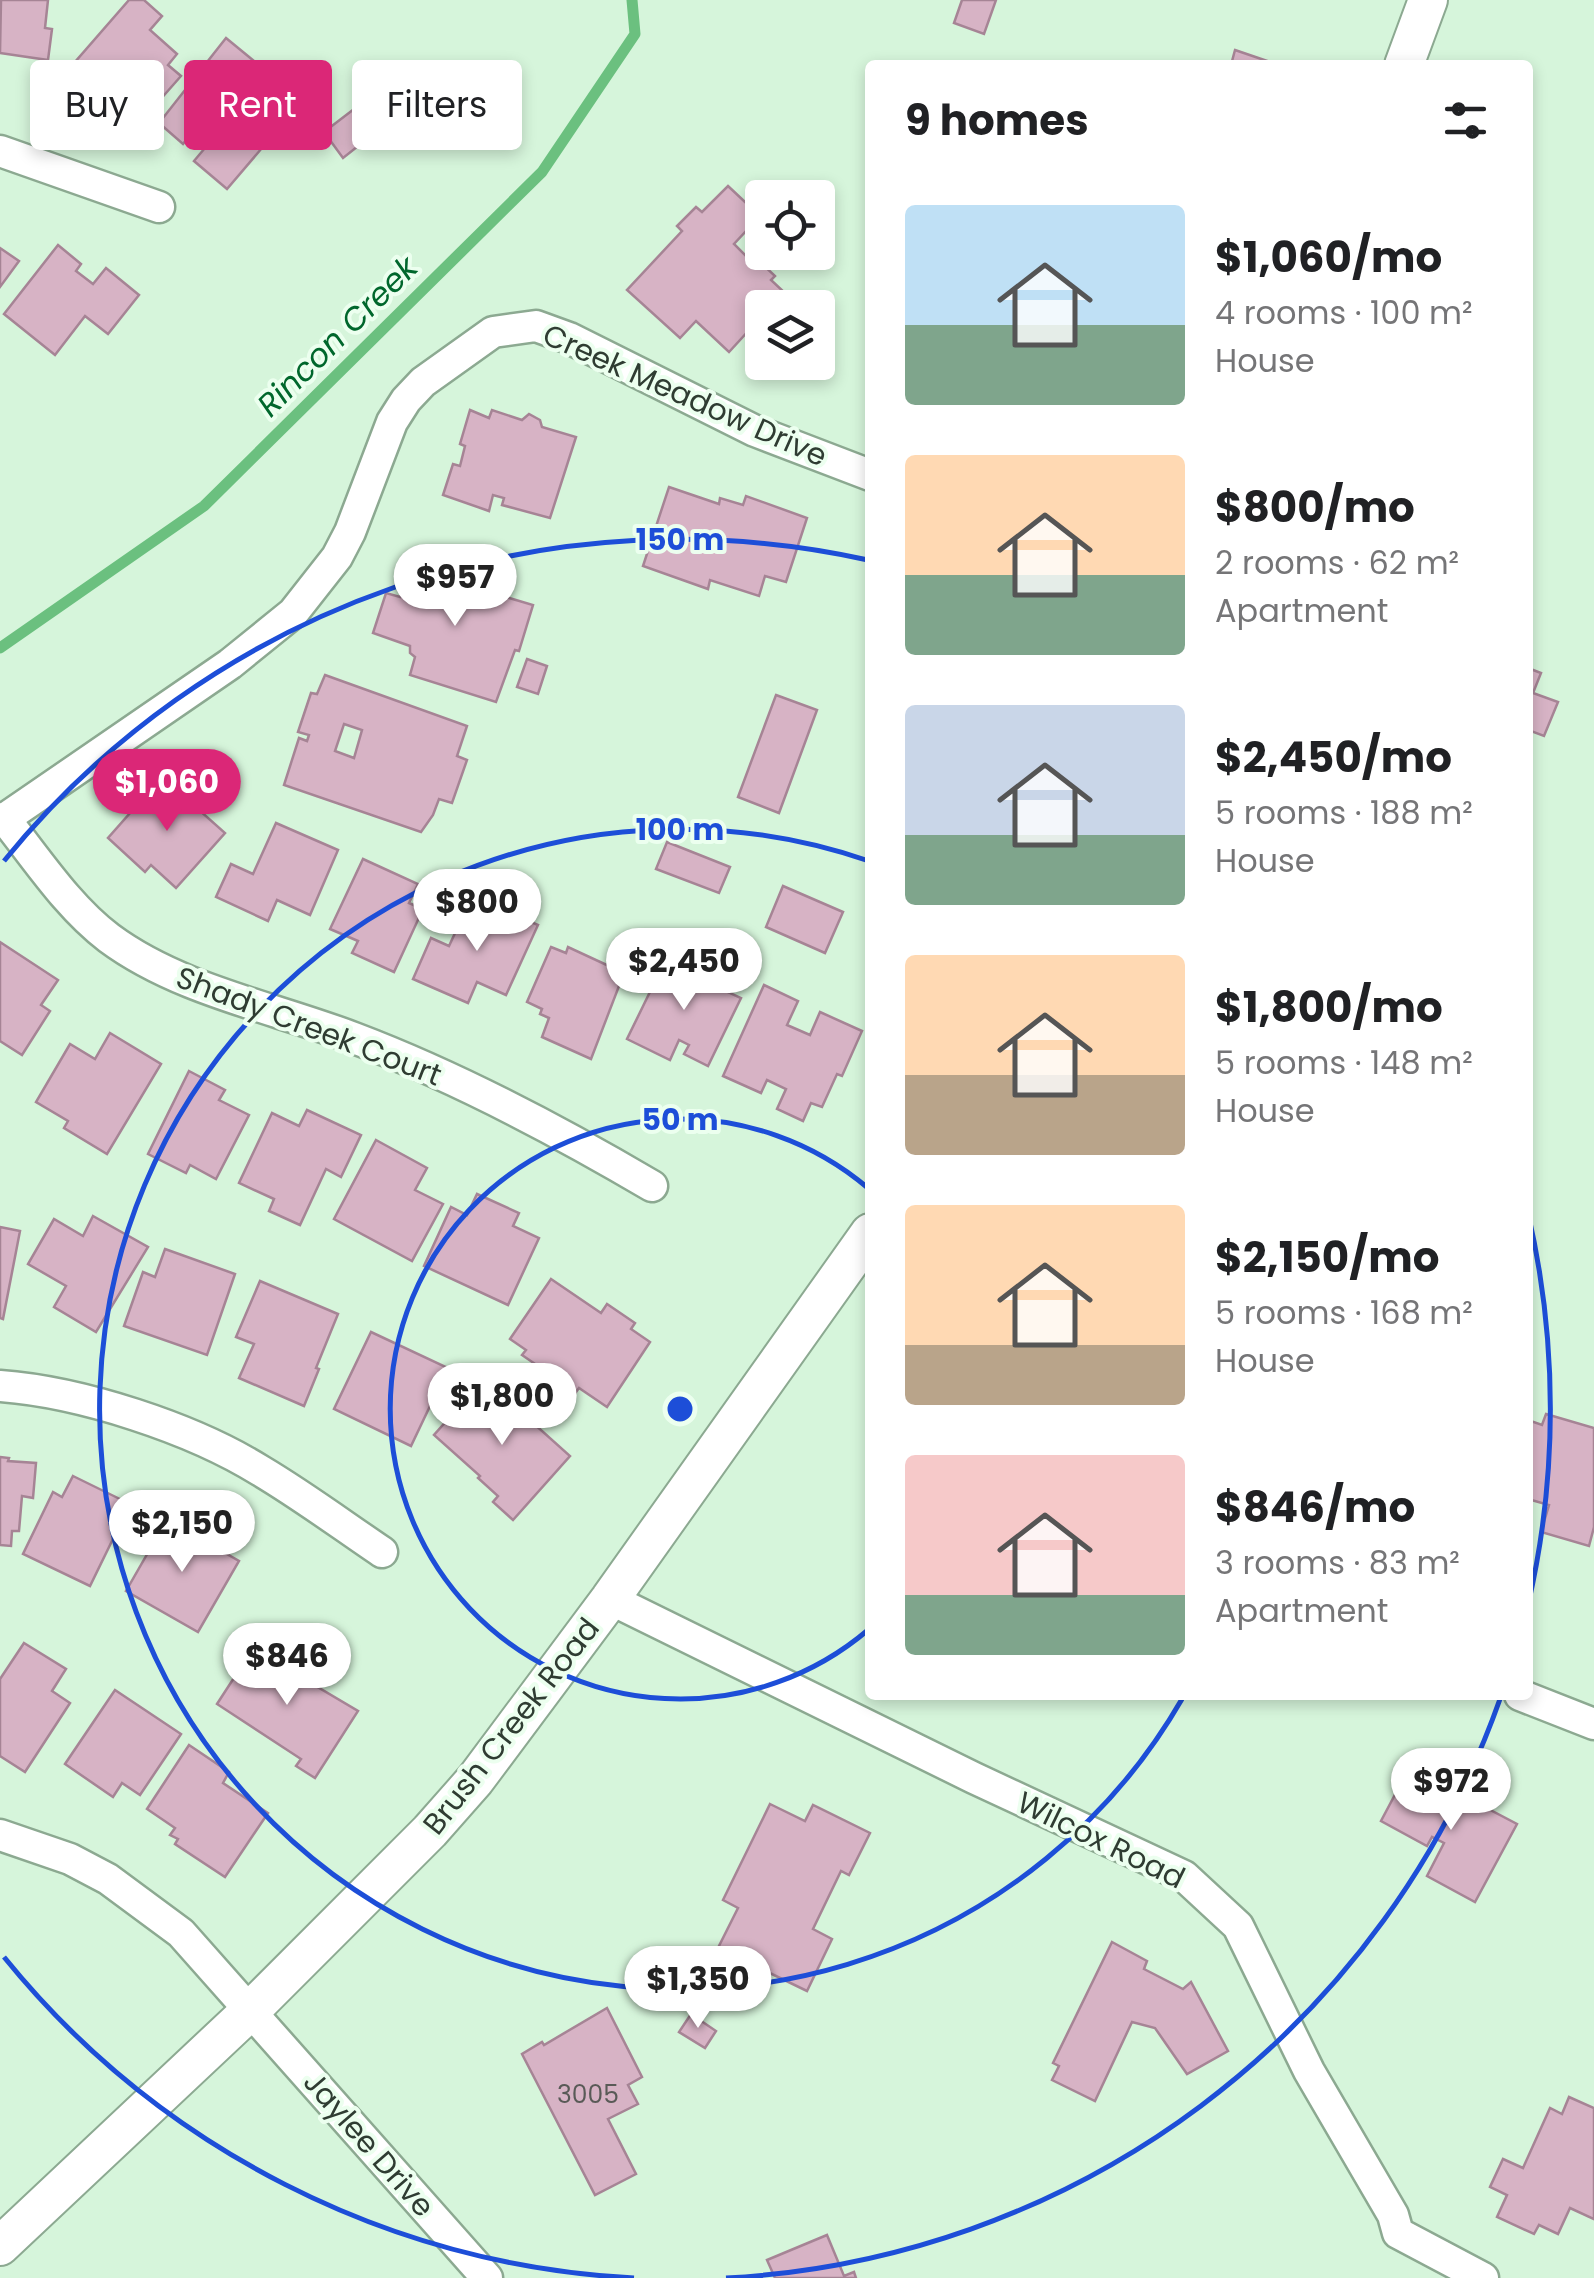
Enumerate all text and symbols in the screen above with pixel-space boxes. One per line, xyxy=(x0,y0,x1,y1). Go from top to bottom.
chip: Buy xyxy=(30,60,164,150)
chip: Rent xyxy=(184,60,332,150)
chip: Filters xyxy=(352,60,522,150)
text: 9 homes xyxy=(905,91,1089,150)
icon: filters xyxy=(1438,93,1493,148)
map controls xyxy=(745,180,835,380)
button: locate xyxy=(745,180,835,270)
text: $1,060/mo xyxy=(1215,228,1442,287)
water label: Rincon Creek xyxy=(247,245,428,426)
icon: home xyxy=(985,245,1105,365)
button: layers xyxy=(745,290,835,380)
text: 4 rooms · 100 m² xyxy=(1215,290,1473,335)
street label: Creek Meadow Drive xyxy=(536,313,834,477)
text: House xyxy=(1215,338,1315,383)
text: $800/mo xyxy=(1215,478,1415,537)
icon: home xyxy=(985,495,1105,615)
text: 150 m xyxy=(636,518,724,561)
text: 2 rooms · 62 m² xyxy=(1215,540,1459,585)
pin: $957 xyxy=(396,544,514,629)
text: $957 xyxy=(416,554,494,599)
text: Apartment xyxy=(1215,588,1388,633)
text: $2,450/mo xyxy=(1215,728,1452,787)
icon: home xyxy=(985,745,1105,865)
pin: $1,060 xyxy=(86,749,248,834)
text: $1,060 xyxy=(115,759,219,804)
text: 5 rooms · 188 m² xyxy=(1215,790,1473,835)
text: 100 m xyxy=(636,808,724,851)
text: House xyxy=(1215,838,1315,883)
pin: $800 xyxy=(418,869,536,954)
text: $800 xyxy=(435,879,519,924)
pin: $2,450 xyxy=(603,928,765,1013)
text: $2,450 xyxy=(628,938,740,983)
street label: Shady Creek Court xyxy=(170,956,448,1096)
text: $1,800/mo xyxy=(1215,978,1443,1037)
icon: home xyxy=(985,995,1105,1115)
text: 5 rooms · 148 m² xyxy=(1215,1040,1473,1085)
text: House xyxy=(1215,1088,1315,1133)
text: 50 m xyxy=(641,1098,719,1141)
text: $2,150/mo xyxy=(1215,1228,1439,1287)
icon: home xyxy=(985,1245,1105,1365)
text: 5 rooms · 168 m² xyxy=(1215,1290,1473,1335)
text: House xyxy=(1215,1338,1315,1383)
pin: $1,800 xyxy=(421,1363,583,1448)
text: $1,800 xyxy=(450,1373,554,1418)
centre of rings xyxy=(662,1391,698,1427)
text: $846/mo xyxy=(1215,1478,1415,1537)
pin: $2,150 xyxy=(101,1490,263,1575)
icon: home xyxy=(985,1495,1105,1615)
text: $2,150 xyxy=(131,1500,233,1545)
text: 3 rooms · 83 m² xyxy=(1215,1540,1460,1585)
text: Apartment xyxy=(1215,1588,1388,1633)
street label: Brush Creek Road xyxy=(413,1608,609,1844)
pin: $846 xyxy=(228,1623,346,1708)
text: $846 xyxy=(245,1633,329,1678)
pin: $972 xyxy=(1392,1748,1510,1833)
text: $972 xyxy=(1413,1758,1489,1803)
street label: Wilcox Road xyxy=(1010,1781,1192,1899)
pin: $1,350 xyxy=(617,1946,779,2031)
text: $1,350 xyxy=(646,1956,750,2001)
street label: Jaylee Drive xyxy=(293,2062,445,2226)
house number: 3005 xyxy=(557,2077,619,2112)

